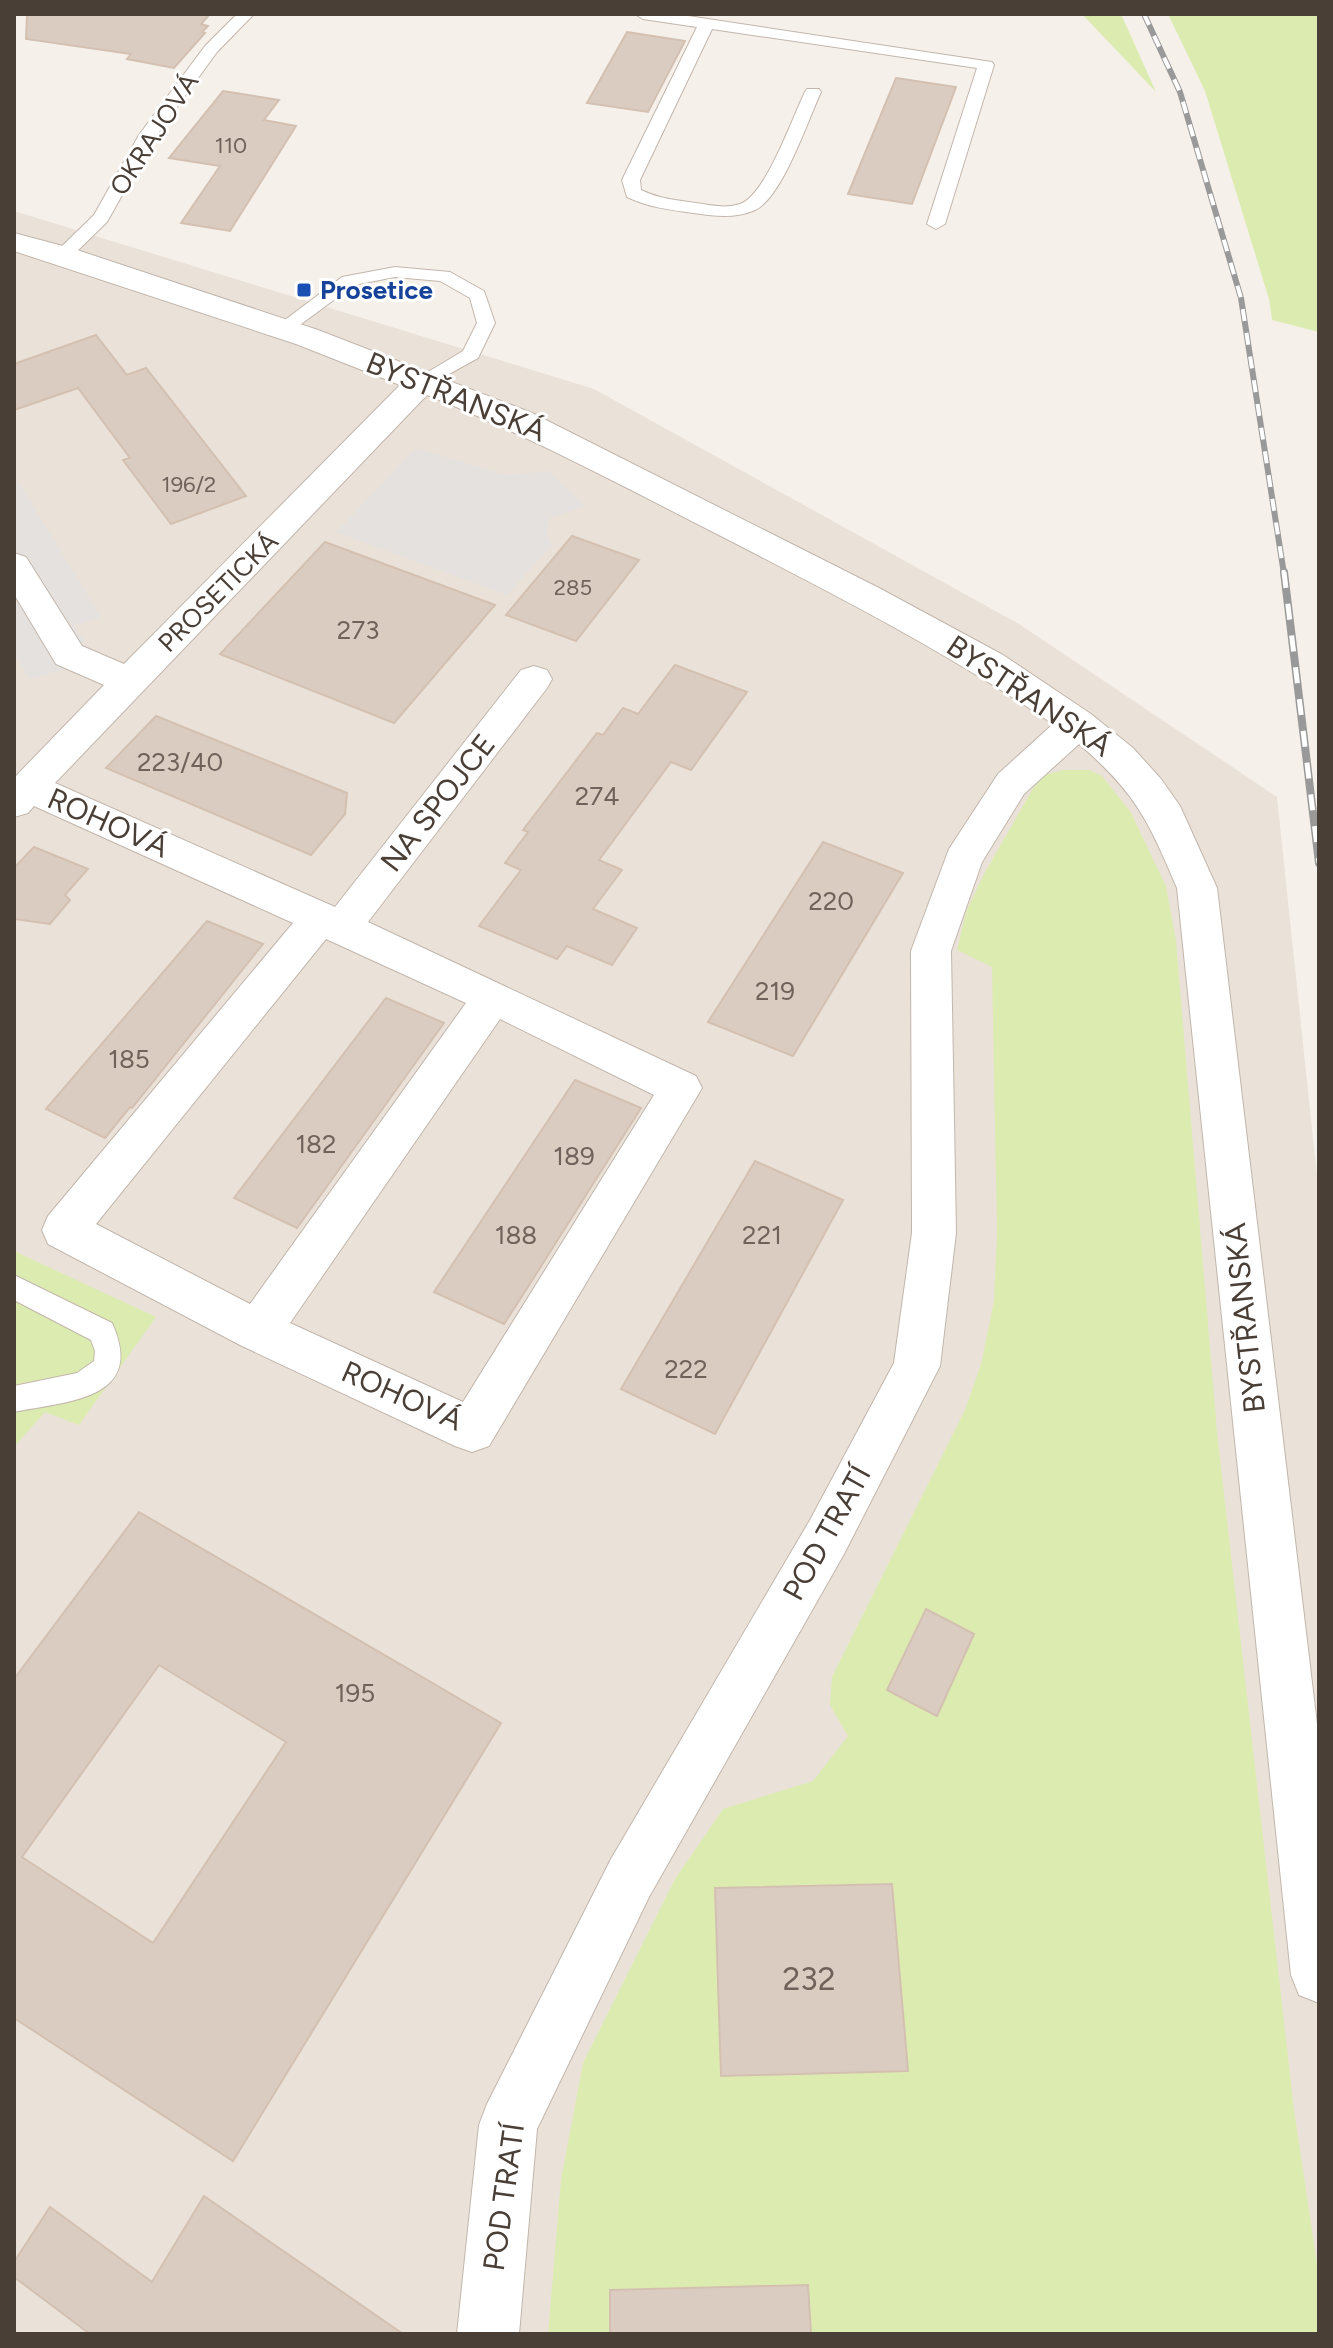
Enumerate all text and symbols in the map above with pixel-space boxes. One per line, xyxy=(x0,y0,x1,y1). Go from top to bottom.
street label: OKRAJOVÁ xyxy=(103,67,205,201)
house number: 110 xyxy=(215,132,247,159)
place label: Prosetice xyxy=(320,274,433,306)
marker: Prosetice xyxy=(295,281,313,299)
street label: BYSTŘANSKÁ xyxy=(361,344,552,450)
house number: 196/2 xyxy=(162,471,216,498)
street label: PROSETICKÁ xyxy=(151,525,285,659)
house number: 285 xyxy=(554,574,592,601)
house number: 273 xyxy=(337,614,379,646)
street label: BYSTŘANSKÁ xyxy=(940,627,1119,765)
street label: NA SPOJCE xyxy=(372,726,503,879)
house number: 223/40 xyxy=(137,746,223,778)
street label: ROHOVÁ xyxy=(42,779,175,866)
house number: 274 xyxy=(575,780,619,812)
house number: 220 xyxy=(808,885,854,917)
house number: 219 xyxy=(755,975,795,1007)
house number: 185 xyxy=(108,1043,150,1075)
house number: 182 xyxy=(295,1128,337,1160)
house number: 189 xyxy=(553,1140,595,1172)
house number: 188 xyxy=(495,1219,537,1251)
house number: 221 xyxy=(742,1219,782,1251)
street label: BYSTŘANSKÁ xyxy=(1216,1221,1273,1415)
street label: ROHOVÁ xyxy=(336,1352,469,1439)
house number: 222 xyxy=(664,1353,708,1385)
street label: POD TRATÍ xyxy=(774,1458,879,1607)
house number: 195 xyxy=(335,1677,375,1709)
house number: 232 xyxy=(782,1960,836,1998)
street label: POD TRATÍ xyxy=(475,2120,532,2273)

